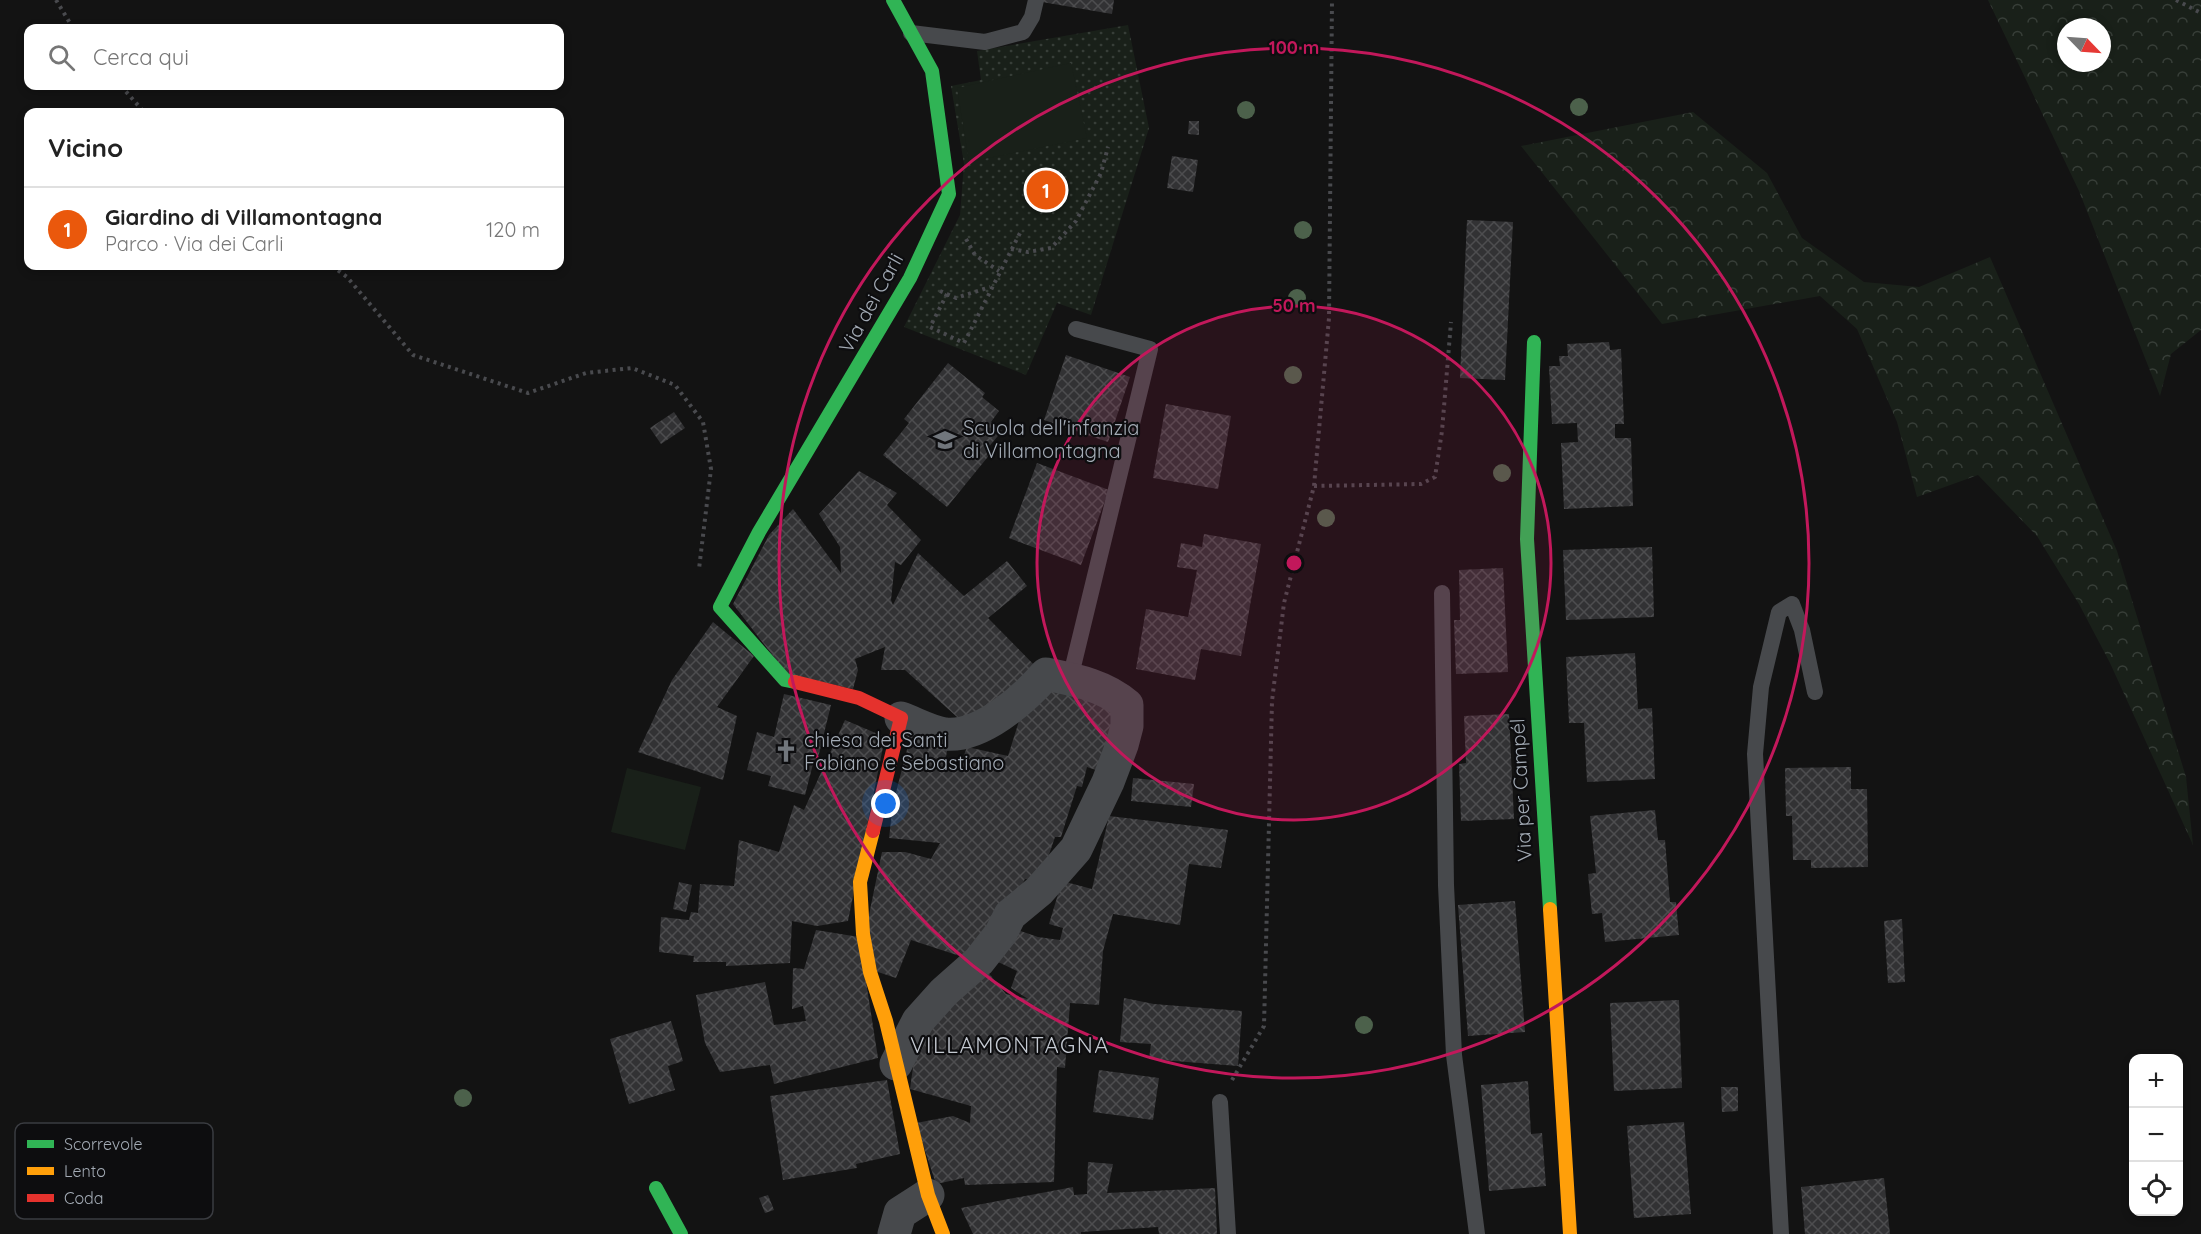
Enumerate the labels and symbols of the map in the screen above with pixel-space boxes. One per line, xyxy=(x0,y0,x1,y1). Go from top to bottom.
north arrow xyxy=(2057,18,2111,72)
text: 100 m xyxy=(1269,36,1319,59)
pin: 1 xyxy=(1026,168,1066,213)
street label: Via dei Carli xyxy=(833,249,908,357)
text: 50 m xyxy=(1272,294,1316,317)
place label: Scuola dell'infanzia di Villamontagna xyxy=(963,415,1139,463)
school or university icon: Scuola dell'infanzia di Villamontagna xyxy=(932,427,958,453)
centre of rings xyxy=(1284,553,1304,573)
street label: Via per Campél xyxy=(1504,718,1537,862)
place label: chiesa dei Santi Fabiano e Sebastiano xyxy=(804,727,1004,775)
church icon: chiesa dei Santi Fabiano e Sebastiano xyxy=(773,738,799,764)
your location xyxy=(871,789,900,818)
district label: VILLAMONTAGNA xyxy=(910,1031,1110,1059)
legend xyxy=(15,1123,213,1219)
text: Scorrevole xyxy=(64,1134,142,1154)
text: Lento xyxy=(64,1161,106,1181)
text: Coda xyxy=(64,1188,104,1208)

